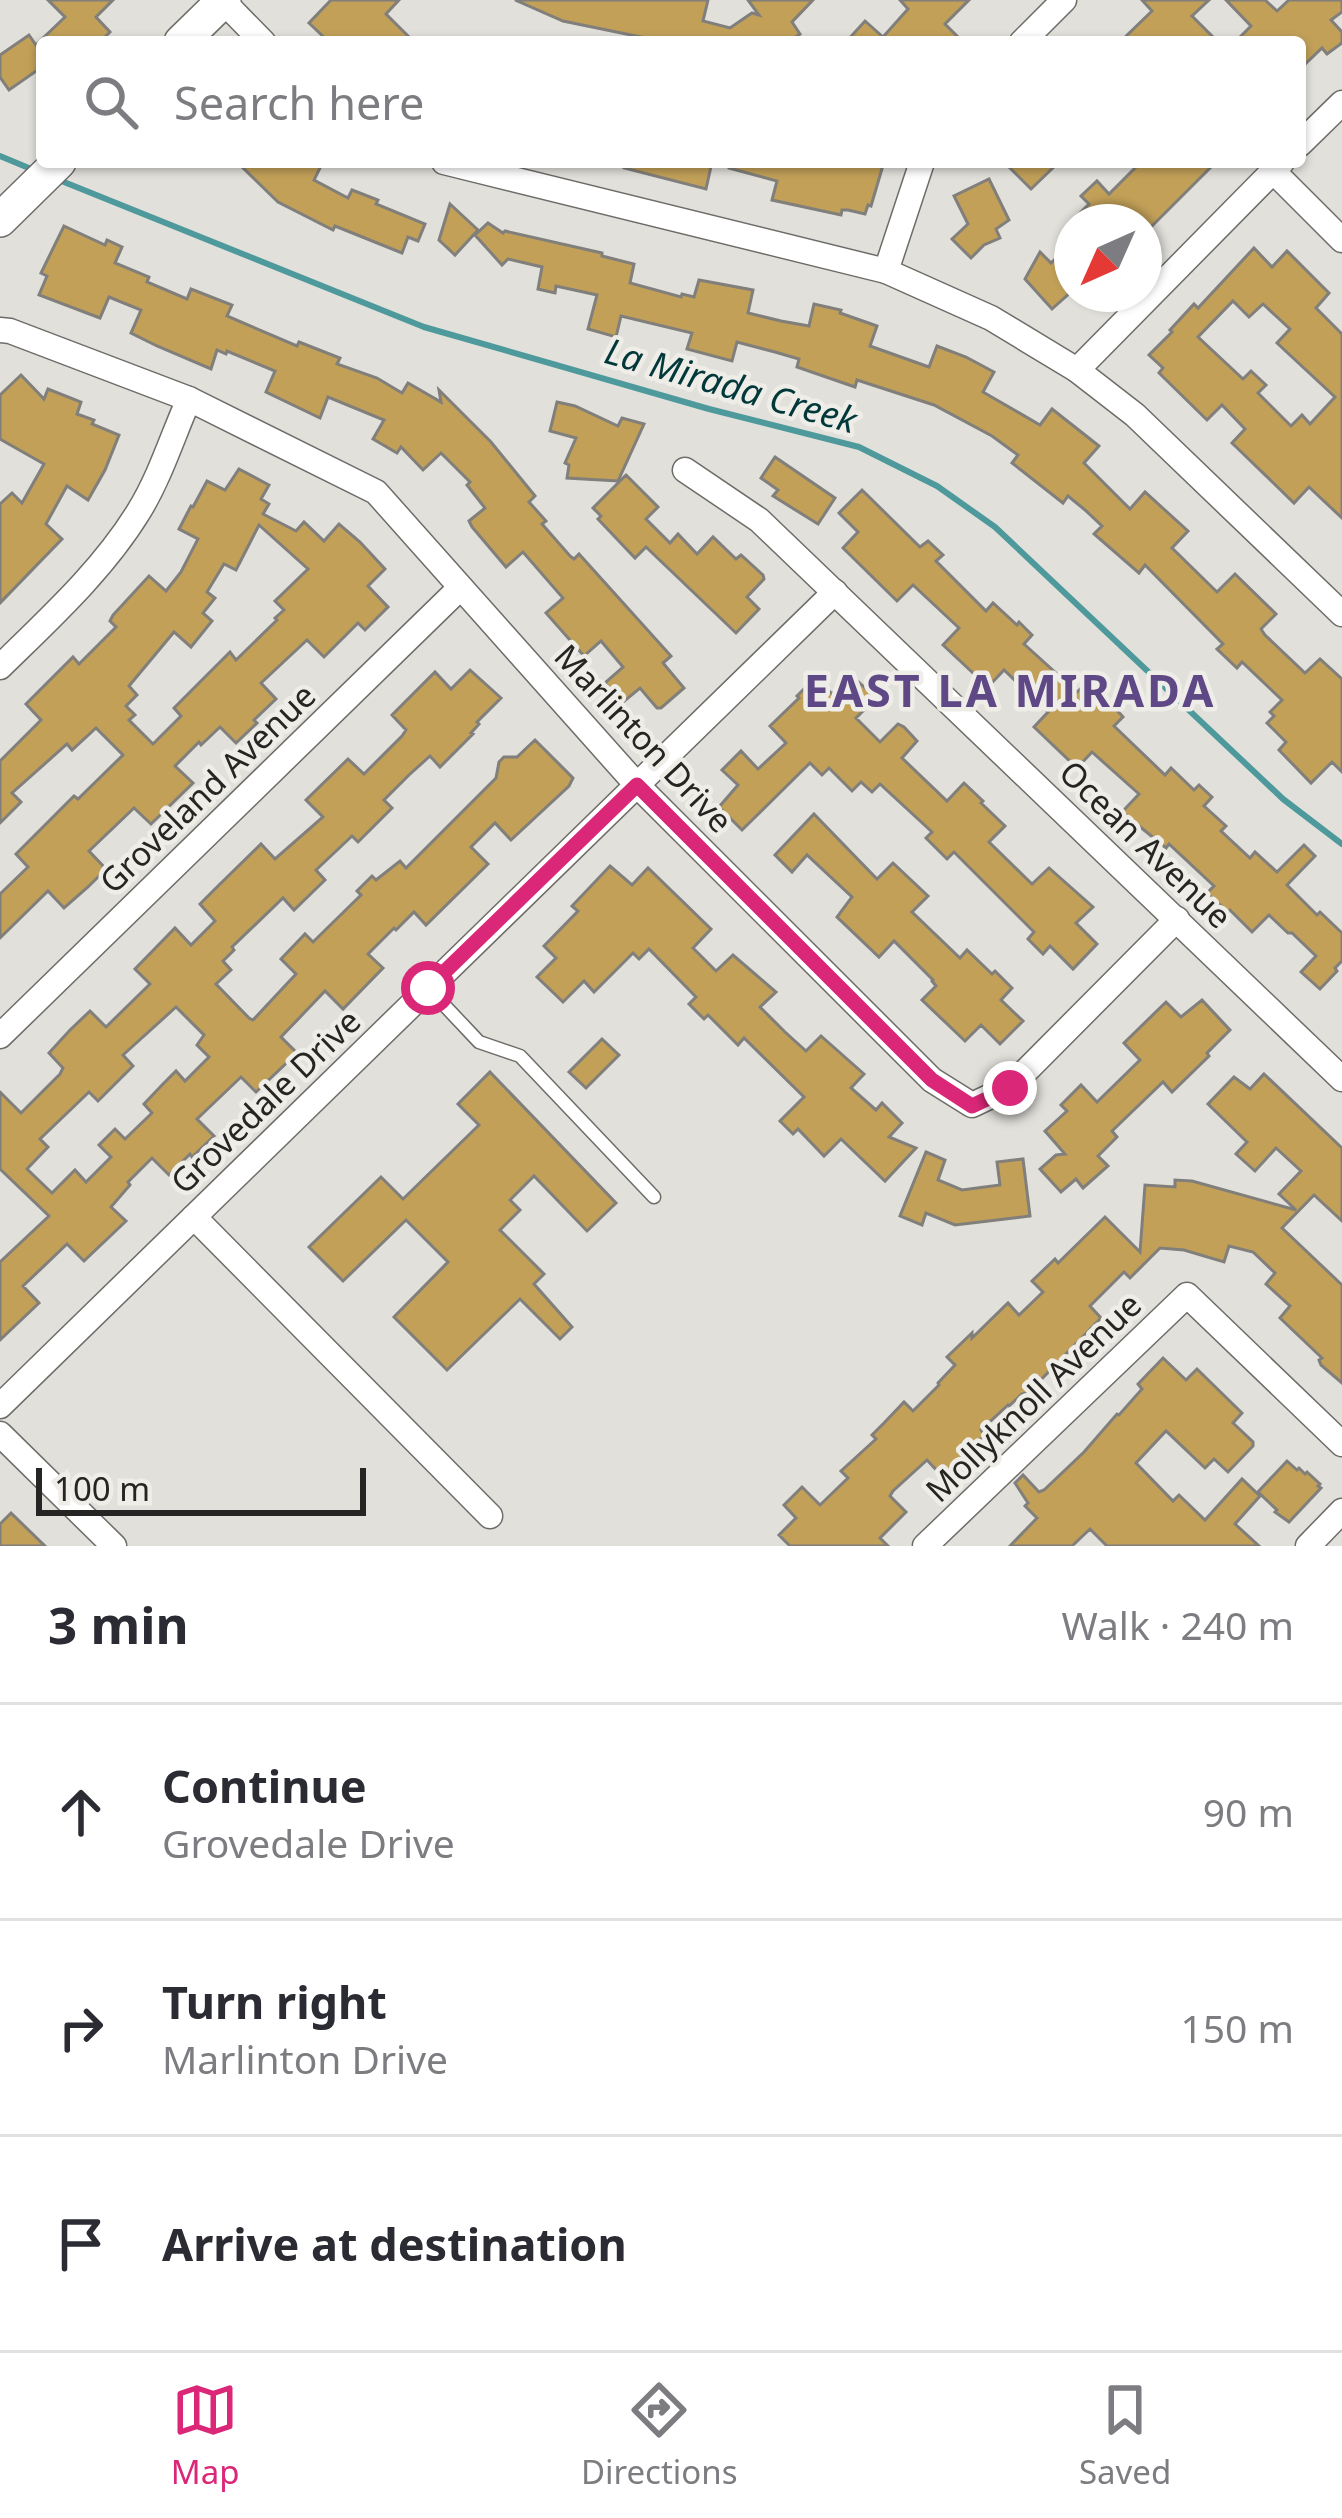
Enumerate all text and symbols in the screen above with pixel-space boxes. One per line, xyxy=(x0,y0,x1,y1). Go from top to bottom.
search box xyxy=(36,36,1306,168)
icon: search xyxy=(78,69,144,135)
text: Search here xyxy=(174,72,424,133)
north arrow xyxy=(1054,204,1162,312)
water label: La Mirada Creek xyxy=(599,326,864,445)
street label: Marlinton Drive xyxy=(545,634,743,842)
district label: EAST LA MIRADA xyxy=(804,659,1216,720)
street label: Groveland Avenue xyxy=(89,673,325,903)
street label: Ocean Avenue xyxy=(1050,750,1242,938)
route start xyxy=(401,961,455,1015)
street label: Grovedale Drive xyxy=(160,999,370,1203)
route end xyxy=(983,1061,1037,1115)
street label: Mollyknoll Avenue xyxy=(916,1282,1150,1512)
scale bar xyxy=(36,1462,366,1515)
text: 100 m xyxy=(54,1466,150,1511)
text: 3 min xyxy=(48,1589,189,1659)
text: Walk · 240 m xyxy=(1061,1598,1294,1651)
text: Continue xyxy=(162,1755,367,1816)
icon: ahead xyxy=(48,1779,114,1845)
text: 90 m xyxy=(1203,1785,1294,1838)
text: Grovedale Drive xyxy=(162,1816,455,1869)
text: Turn right xyxy=(162,1971,387,2032)
icon: right xyxy=(48,1995,114,2061)
text: 150 m xyxy=(1180,2001,1294,2054)
text: Marlinton Drive xyxy=(162,2032,448,2085)
icon: arrive xyxy=(48,2211,114,2277)
text: Arrive at destination xyxy=(162,2213,627,2274)
tab: Map xyxy=(171,2377,239,2494)
tab: Directions xyxy=(581,2377,738,2494)
tab: Saved xyxy=(1079,2377,1171,2494)

